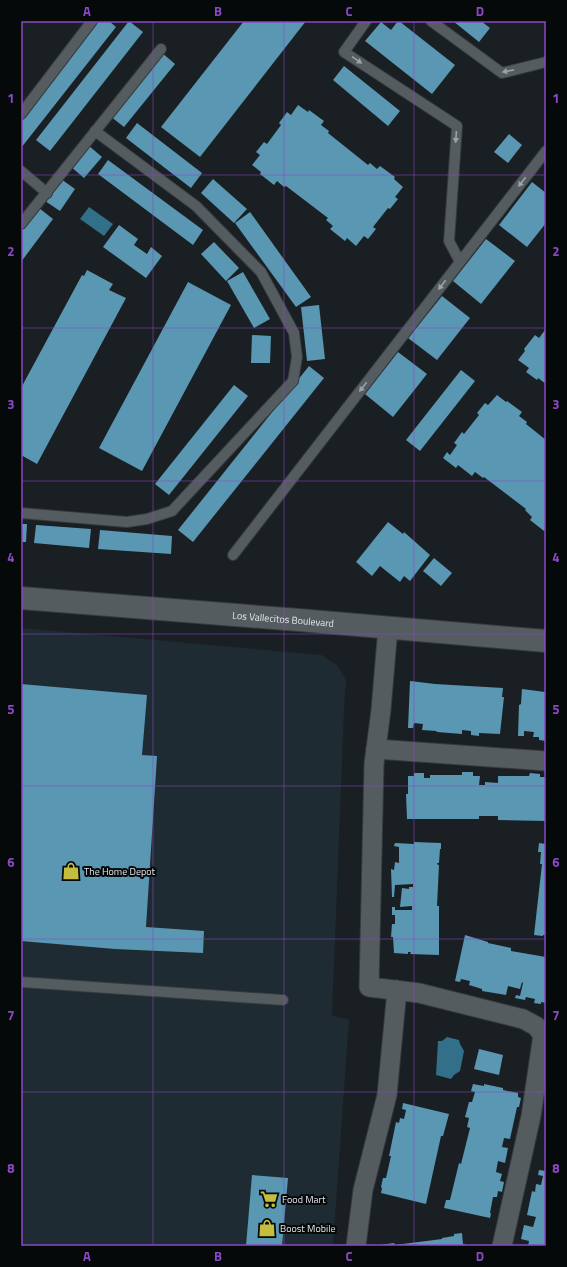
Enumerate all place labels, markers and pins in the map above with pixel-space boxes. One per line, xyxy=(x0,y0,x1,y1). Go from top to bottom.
shop icon: The Home Depot xyxy=(61,861,81,881)
place label: The Home Depot xyxy=(84,864,155,879)
supermarket icon: Food Mart xyxy=(259,1189,279,1209)
place label: Food Mart xyxy=(282,1192,326,1207)
shop icon: Boost Mobile xyxy=(257,1218,277,1238)
place label: Boost Mobile xyxy=(280,1221,336,1236)

